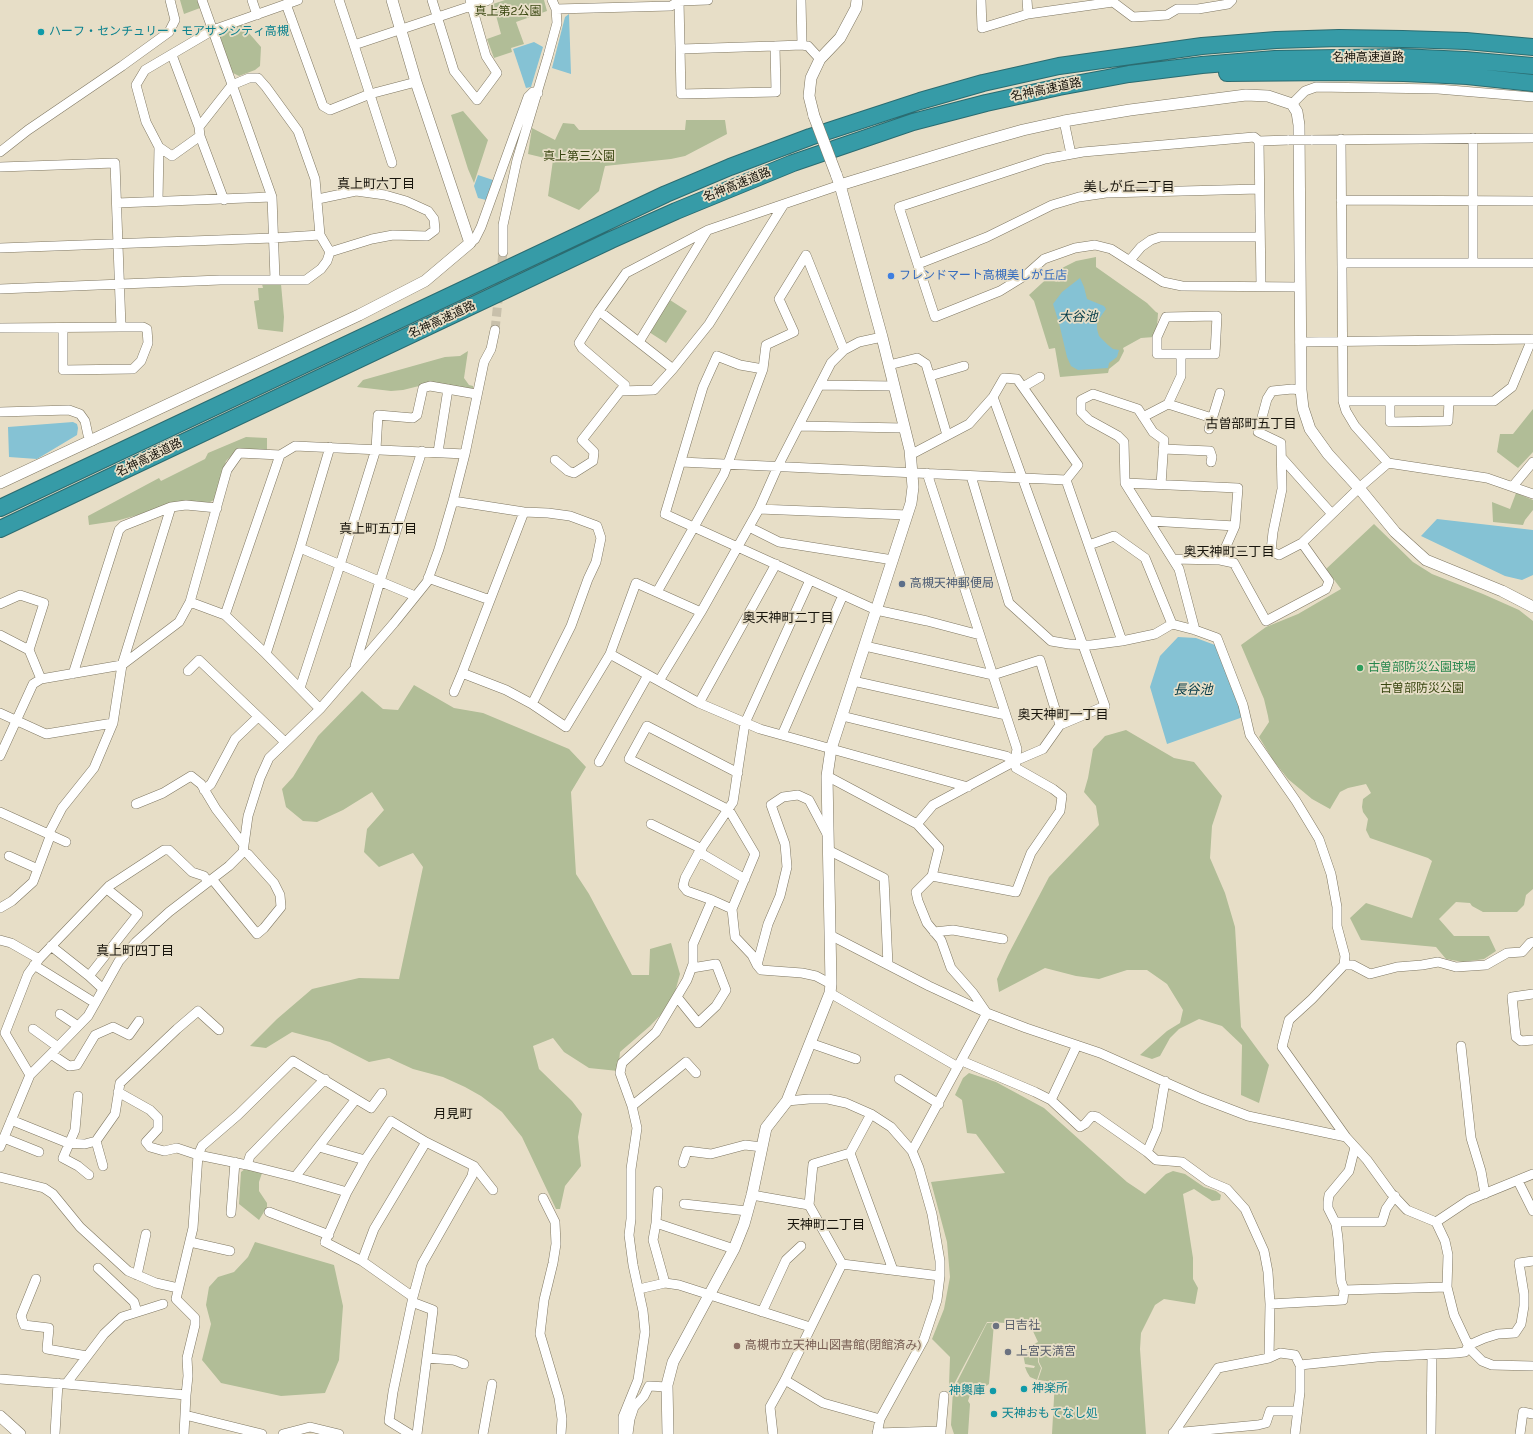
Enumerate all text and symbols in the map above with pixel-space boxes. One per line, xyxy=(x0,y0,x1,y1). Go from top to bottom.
park label: 真上第2公園 xyxy=(475,5,541,19)
place label: ハーフ・センチュリー・モアサンシティ高槻 xyxy=(49,25,289,39)
marker: ハーフ・センチュリー・モアサンシティ高槻 xyxy=(36,27,46,37)
street label: 名神高速道路 xyxy=(1332,51,1404,65)
street label: 名神高速道路 xyxy=(1009,75,1083,105)
park label: 真上第三公園 xyxy=(543,150,615,164)
street label: 名神高速道路 xyxy=(701,165,773,205)
district label: 真上町六丁目 xyxy=(337,176,415,192)
district label: 美しが丘二丁目 xyxy=(1084,179,1174,195)
place label: フレンドマート高槻美しが丘店 xyxy=(899,269,1067,283)
marker: フレンドマート高槻美しが丘店 xyxy=(886,271,896,281)
street label: 名神高速道路 xyxy=(406,298,478,342)
water label: 大谷池 xyxy=(1059,309,1097,325)
district label: 古曽部町五丁目 xyxy=(1206,416,1296,432)
street label: 名神高速道路 xyxy=(113,436,185,480)
district label: 真上町五丁目 xyxy=(339,521,417,537)
district label: 奥天神町三丁目 xyxy=(1184,544,1274,560)
place label: 高槻天神郵便局 xyxy=(910,577,994,591)
marker: 高槻天神郵便局 xyxy=(897,579,907,589)
district label: 奥天神町二丁目 xyxy=(743,610,833,626)
place label: 古曽部防災公園球場 xyxy=(1368,661,1476,675)
marker: 古曽部防災公園球場 xyxy=(1355,663,1365,673)
water label: 長谷池 xyxy=(1174,682,1212,698)
park label: 古曽部防災公園 xyxy=(1380,682,1464,696)
district label: 奥天神町一丁目 xyxy=(1018,707,1108,723)
district label: 真上町四丁目 xyxy=(96,943,174,959)
district label: 月見町 xyxy=(434,1106,472,1122)
district label: 天神町二丁目 xyxy=(787,1217,865,1233)
place label: 日吉社 xyxy=(1004,1319,1040,1333)
marker: 日吉社 xyxy=(991,1321,1001,1331)
place label: 高槻市立天神山図書館(閉館済み) xyxy=(745,1339,922,1353)
marker: 高槻市立天神山図書館(閉館済み) xyxy=(732,1341,742,1351)
place label: 上宮天満宮 xyxy=(1016,1345,1076,1359)
marker: 上宮天満宮 xyxy=(1003,1347,1013,1357)
place label: 神楽所 xyxy=(1032,1382,1068,1396)
place label: 神輿庫 xyxy=(949,1384,985,1398)
marker: 神楽所 xyxy=(1019,1384,1029,1394)
marker: 神輿庫 xyxy=(988,1386,998,1396)
place label: 天神おもてなし処 xyxy=(1002,1407,1098,1421)
marker: 天神おもてなし処 xyxy=(989,1409,999,1419)

